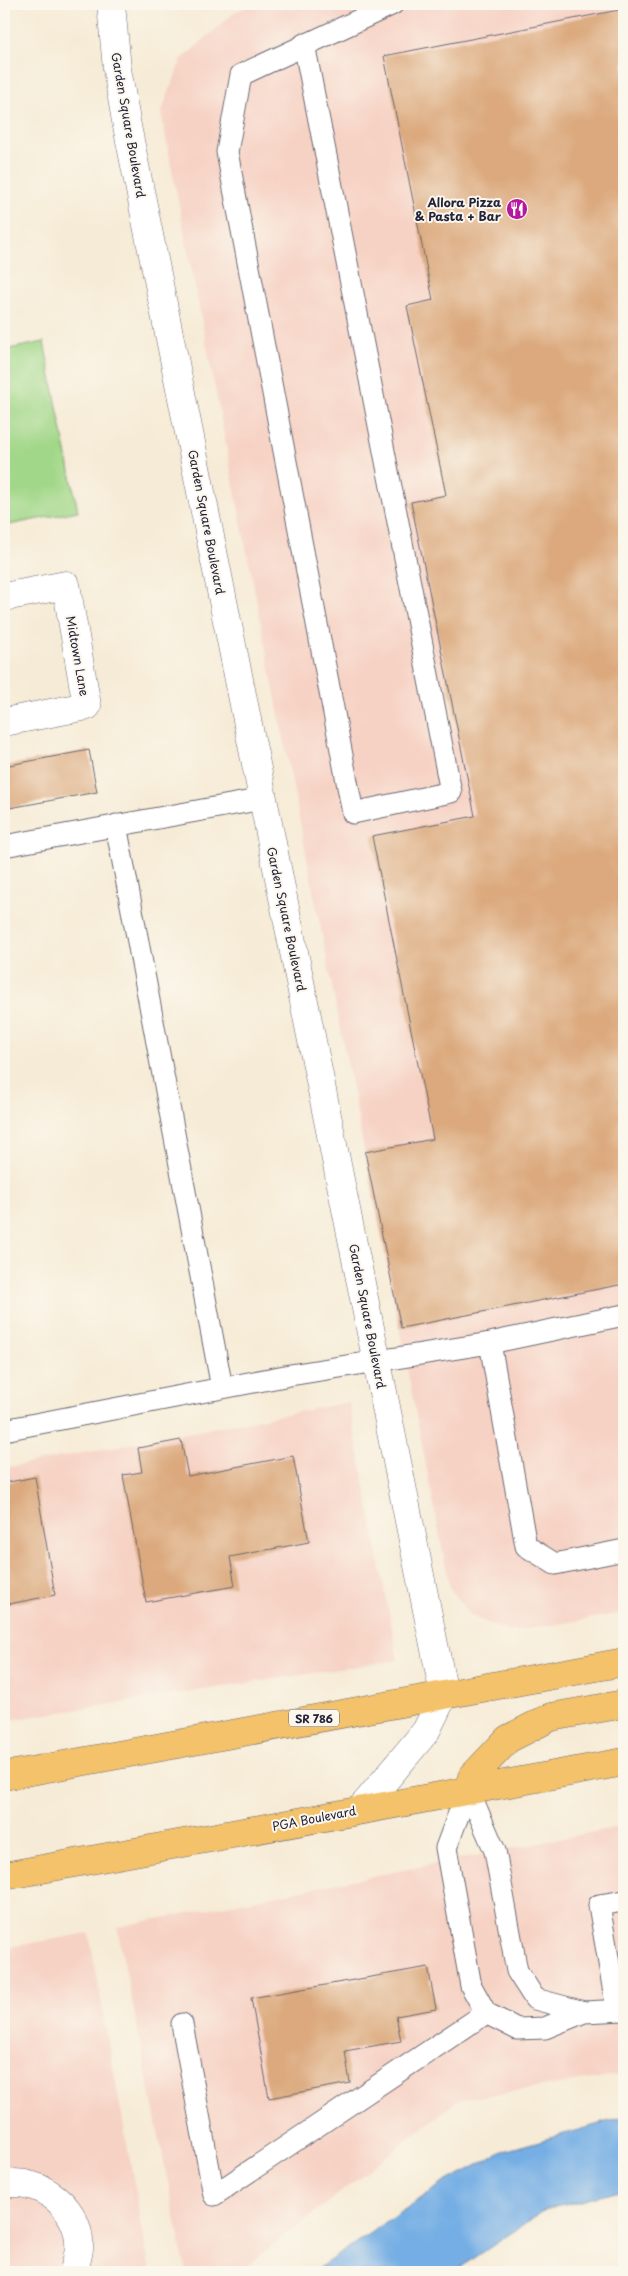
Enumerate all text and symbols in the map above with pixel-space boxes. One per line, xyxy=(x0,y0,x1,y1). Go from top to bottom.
street label: Garden Square Boulevard xyxy=(107,51,151,200)
place label: Allora Pizza & Pasta + Bar xyxy=(415,193,502,225)
restaurant icon: Allora Pizza & Pasta + Bar xyxy=(505,197,529,221)
street label: Garden Square Boulevard xyxy=(184,448,230,597)
street label: Midtown Lane xyxy=(62,614,94,698)
street label: Garden Square Boulevard xyxy=(263,845,311,994)
street label: Garden Square Boulevard xyxy=(345,1242,391,1391)
road number: SR 786 xyxy=(289,1710,339,1726)
street label: PGA Boulevard xyxy=(270,1801,358,1835)

